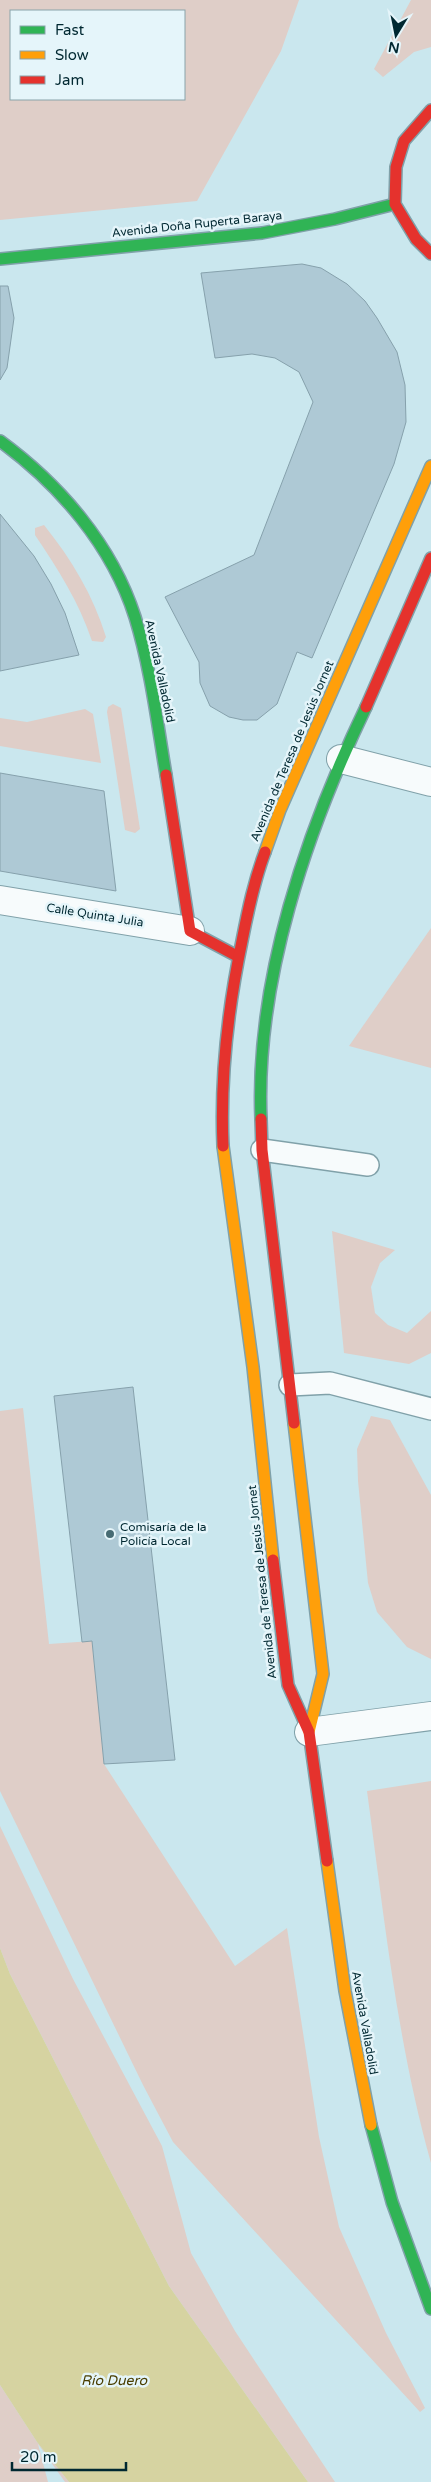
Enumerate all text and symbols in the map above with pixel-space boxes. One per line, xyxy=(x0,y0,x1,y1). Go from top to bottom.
legend xyxy=(10,10,185,100)
north arrow xyxy=(371,10,421,60)
text: Fast xyxy=(55,21,85,39)
text: N xyxy=(387,38,401,57)
text: Slow xyxy=(55,46,89,64)
text: Jam xyxy=(55,71,84,89)
street label: Avenida Doña Ruperta Baraya xyxy=(111,208,283,240)
street label: Avenida Valladolid xyxy=(142,618,178,724)
street label: Avenida de Teresa de Jesús Jornet xyxy=(247,658,337,843)
street label: Calle Quinta Julia xyxy=(45,900,145,930)
street label: Avenida de Teresa de Jesús Jornet xyxy=(245,1484,279,1680)
place label: Comisaría de la Policía Local xyxy=(120,1520,207,1548)
marker: Comisaría de la Policía Local xyxy=(104,1528,116,1540)
street label: Avenida Valladolid xyxy=(349,1970,381,2076)
water label: Río Duero xyxy=(81,2372,149,2389)
scale bar xyxy=(12,2440,126,2472)
text: 20 m xyxy=(20,2448,57,2466)

